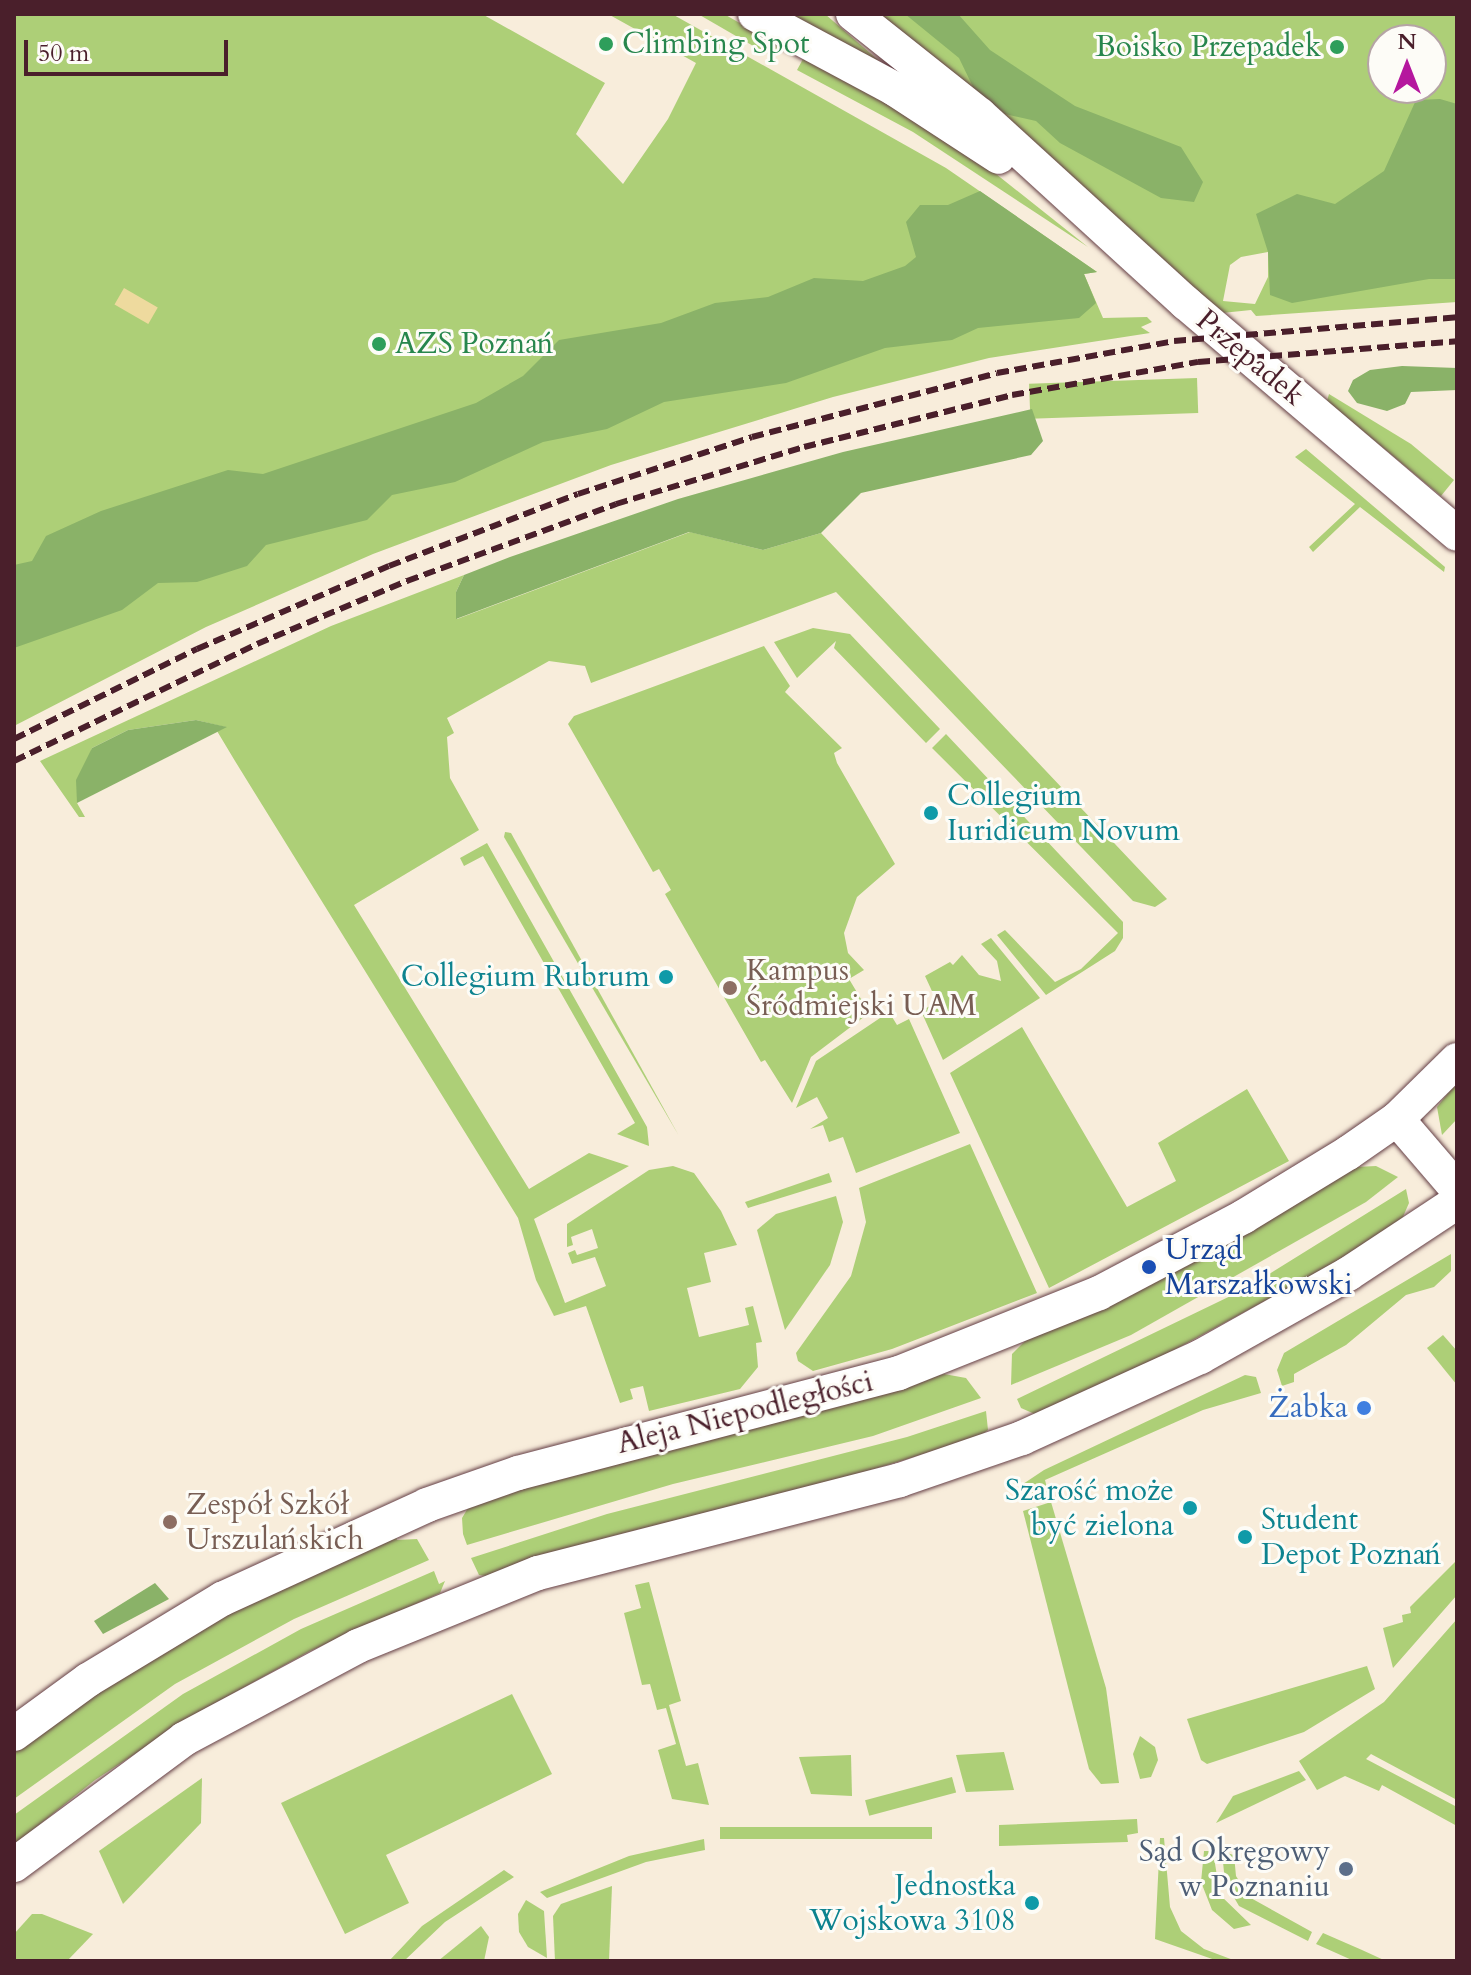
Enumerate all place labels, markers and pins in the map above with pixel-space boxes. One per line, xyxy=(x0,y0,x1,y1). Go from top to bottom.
place label: Climbing Spot xyxy=(622,26,810,62)
place label: Boisko Przepadek xyxy=(1095,29,1321,65)
marker: Climbing Spot xyxy=(597,35,615,53)
marker: Boisko Przepadek xyxy=(1328,38,1346,56)
place label: AZS Poznań xyxy=(395,326,555,362)
marker: AZS Poznań xyxy=(370,335,388,353)
place label: Collegium Iuridicum Novum xyxy=(947,778,1180,848)
marker: Collegium Iuridicum Novum xyxy=(922,804,940,822)
place label: Kampus Śródmiejski UAM xyxy=(746,953,977,1024)
place label: Collegium Rubrum xyxy=(401,959,650,995)
marker: Collegium Rubrum xyxy=(657,968,675,986)
marker: Kampus Śródmiejski UAM xyxy=(721,979,739,997)
place label: Urząd Marszałkowski xyxy=(1165,1232,1353,1302)
marker: Urząd Marszałkowski xyxy=(1140,1258,1158,1276)
place label: Żabka xyxy=(1269,1390,1348,1426)
marker: Żabka xyxy=(1355,1399,1373,1417)
place label: Szarość może być zielona xyxy=(1005,1473,1174,1544)
place label: Zespół Szkół Urszulańskich xyxy=(186,1487,364,1558)
marker: Szarość może być zielona xyxy=(1181,1499,1199,1517)
place label: Student Depot Poznań xyxy=(1261,1502,1443,1572)
marker: Zespół Szkół Urszulańskich xyxy=(161,1513,179,1531)
marker: Student Depot Poznań xyxy=(1236,1528,1254,1546)
place label: Sąd Okręgowy w Poznaniu xyxy=(1139,1834,1330,1904)
marker: Sąd Okręgowy w Poznaniu xyxy=(1337,1860,1355,1878)
place label: Jednostka Wojskowa 3108 xyxy=(809,1868,1016,1938)
marker: Jednostka Wojskowa 3108 xyxy=(1023,1894,1041,1912)

